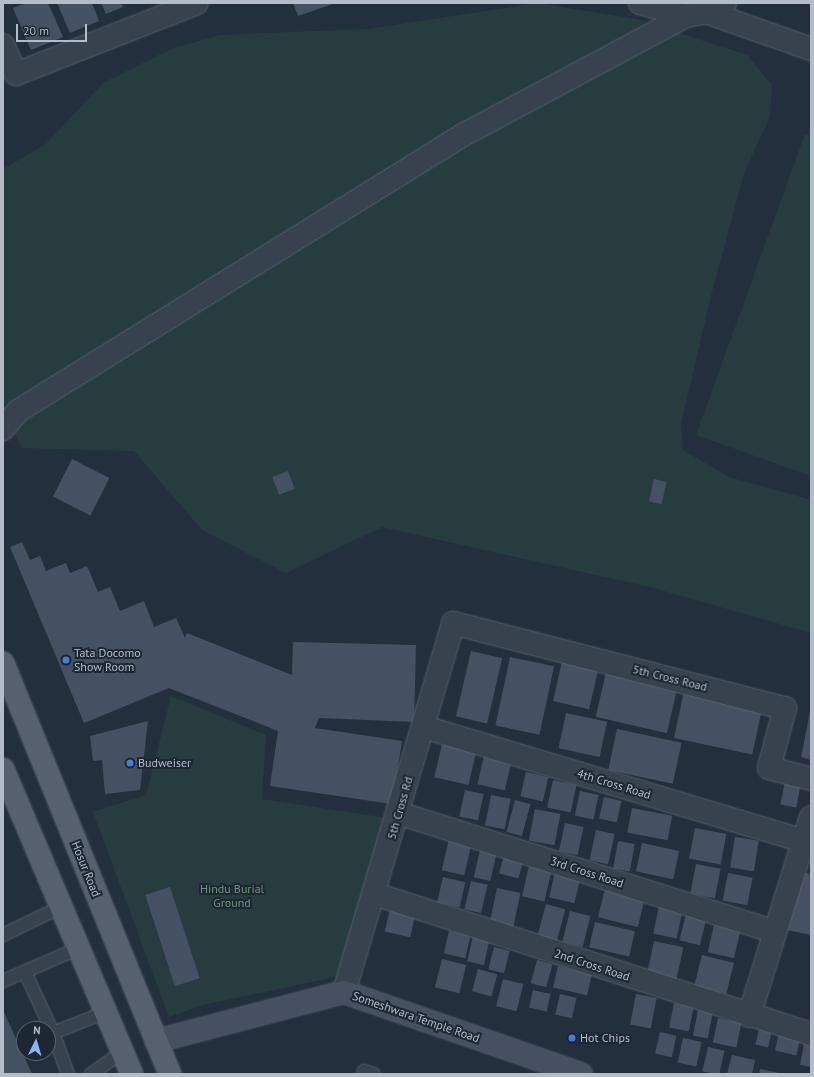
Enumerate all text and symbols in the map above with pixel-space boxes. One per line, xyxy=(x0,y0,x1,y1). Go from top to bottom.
scale bar xyxy=(18,16,89,42)
text: 20 m xyxy=(23,23,49,38)
place label: Tata Docomo Show Room xyxy=(74,646,141,674)
marker: Tata Docomo Show Room xyxy=(61,655,71,665)
street label: 5th Cross Road xyxy=(631,662,709,694)
place label: Budweiser xyxy=(138,756,191,770)
marker: Budweiser xyxy=(125,758,135,768)
street label: 4th Cross Road xyxy=(575,766,653,802)
street label: 5th Cross Rd xyxy=(384,775,416,841)
street label: Hosur Road xyxy=(68,839,104,899)
street label: 3rd Cross Road xyxy=(549,853,625,891)
park label: Hindu Burial Ground xyxy=(200,882,264,910)
street label: 2nd Cross Road xyxy=(552,946,632,984)
street label: Someshwara Temple Road xyxy=(350,988,482,1046)
north arrow xyxy=(16,1021,56,1061)
text: N xyxy=(33,1023,41,1037)
place label: Hot Chips xyxy=(580,1031,630,1045)
marker: Hot Chips xyxy=(567,1033,577,1043)

